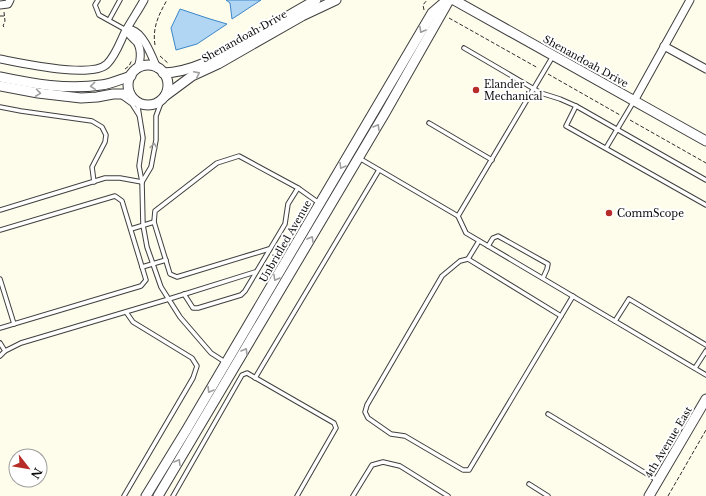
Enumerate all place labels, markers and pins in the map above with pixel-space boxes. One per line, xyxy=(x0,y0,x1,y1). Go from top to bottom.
place label: Elander Mechanical xyxy=(484,78,543,103)
marker: Elander Mechanical xyxy=(471,85,481,95)
place label: CommScope xyxy=(617,207,684,220)
marker: CommScope xyxy=(604,208,614,218)

